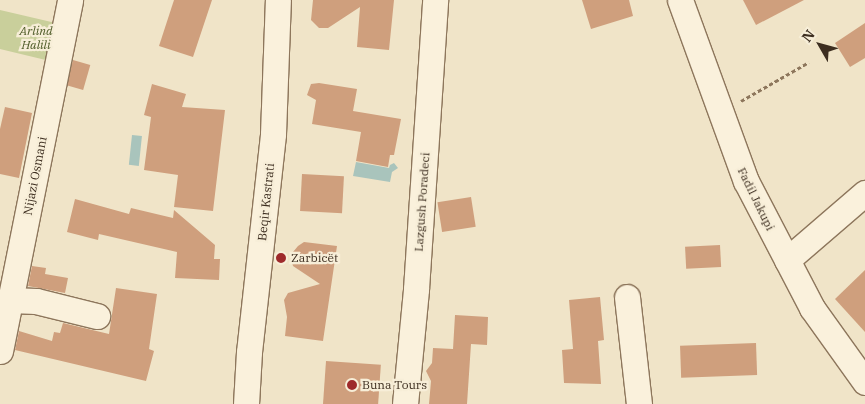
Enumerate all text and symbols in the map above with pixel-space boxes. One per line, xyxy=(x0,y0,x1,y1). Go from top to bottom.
north arrow xyxy=(795,20,845,70)
park label: Arlind Halili xyxy=(19,24,53,52)
text: N xyxy=(798,26,819,46)
street label: Nijazi Osmani xyxy=(20,135,50,217)
street label: Lazgush Poradeci xyxy=(411,152,433,252)
street label: Beqir Kastrati xyxy=(255,162,277,242)
street label: Fadil Jakupi xyxy=(735,165,777,233)
place label: Zarbicët xyxy=(291,251,338,265)
marker: Zarbicët xyxy=(275,252,287,264)
place label: Buna Tours xyxy=(362,378,427,392)
marker: Buna Tours xyxy=(346,379,358,391)

